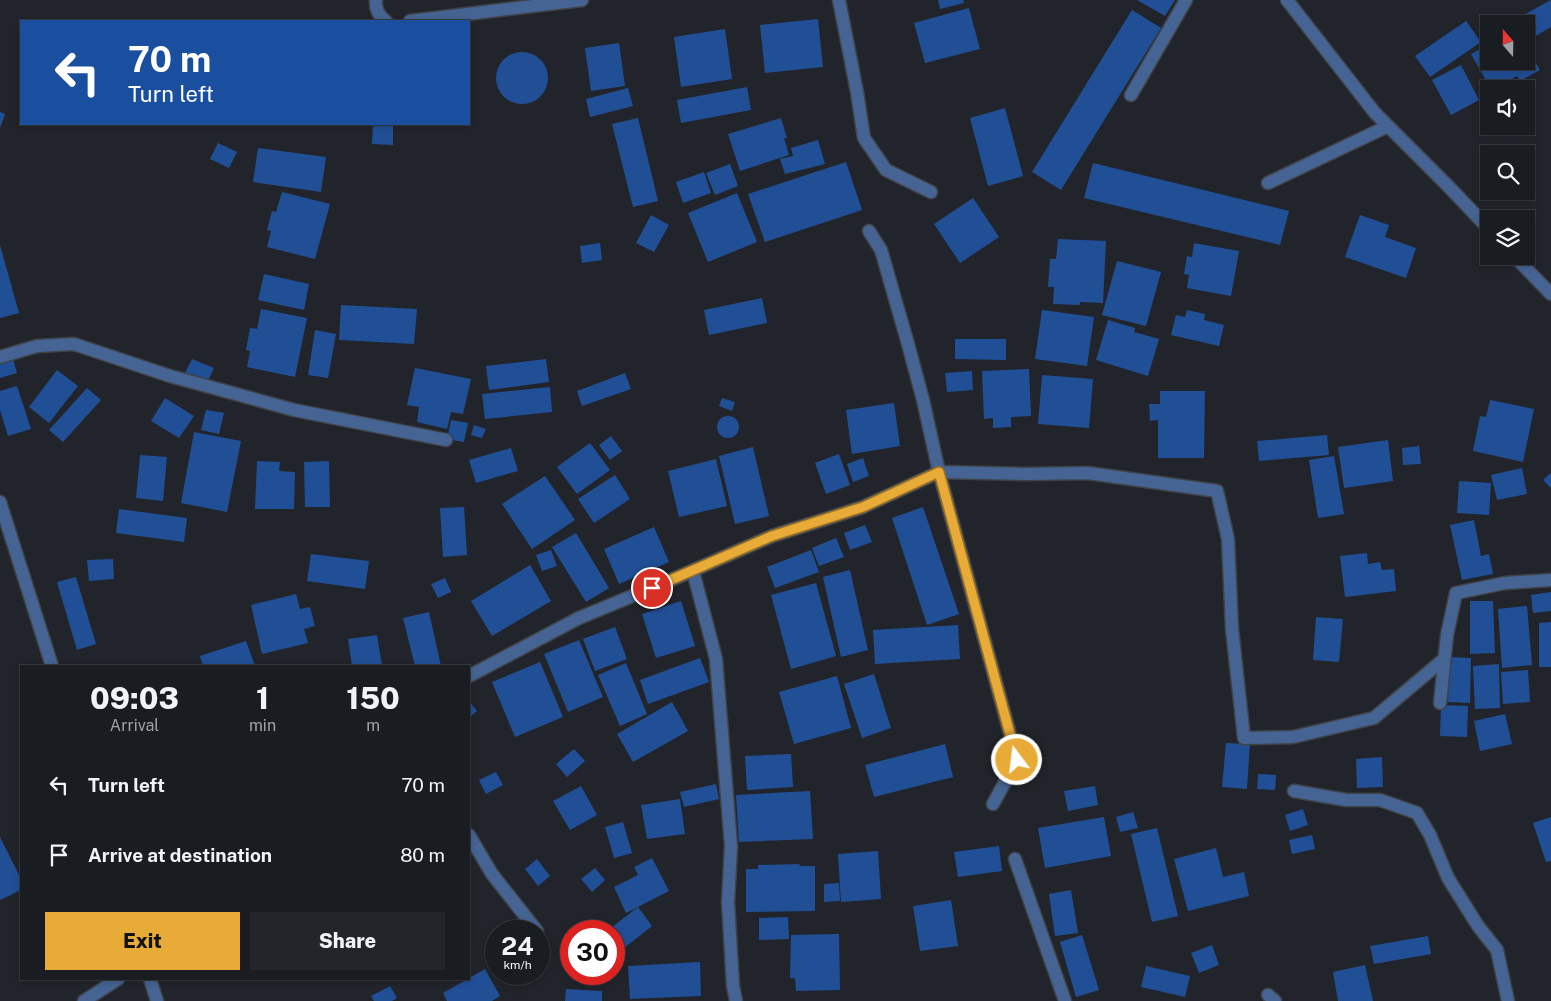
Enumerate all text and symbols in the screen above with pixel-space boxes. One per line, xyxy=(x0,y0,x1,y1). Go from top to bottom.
north arrow xyxy=(1480,15,1535,70)
map controls xyxy=(1480,15,1535,265)
text: 70 m xyxy=(128,39,211,80)
icon: left xyxy=(45,40,110,105)
button: sound xyxy=(1480,80,1535,135)
text: Turn left xyxy=(128,81,214,107)
button: search xyxy=(1480,145,1535,200)
button: layers xyxy=(1480,210,1535,265)
pin xyxy=(631,567,673,609)
icon: arrive xyxy=(638,574,666,602)
text: 09:03 xyxy=(90,680,179,716)
text: 1 xyxy=(256,680,269,716)
text: 150 xyxy=(346,680,400,716)
text: Arrival xyxy=(110,716,159,735)
text: min xyxy=(249,716,276,735)
text: m xyxy=(366,716,380,735)
position arrow xyxy=(990,733,1042,785)
icon: left xyxy=(45,771,73,799)
text: Turn left xyxy=(88,774,165,796)
text: 70 m xyxy=(401,774,445,796)
icon: arrive xyxy=(45,841,73,869)
text: Arrive at destination xyxy=(88,844,272,866)
text: 80 m xyxy=(400,844,445,866)
button: Exit xyxy=(45,912,240,970)
button: Share xyxy=(250,912,445,970)
speed limit sign: 30 xyxy=(560,920,625,985)
text: 24 xyxy=(501,931,534,961)
text: km/h xyxy=(503,958,532,972)

